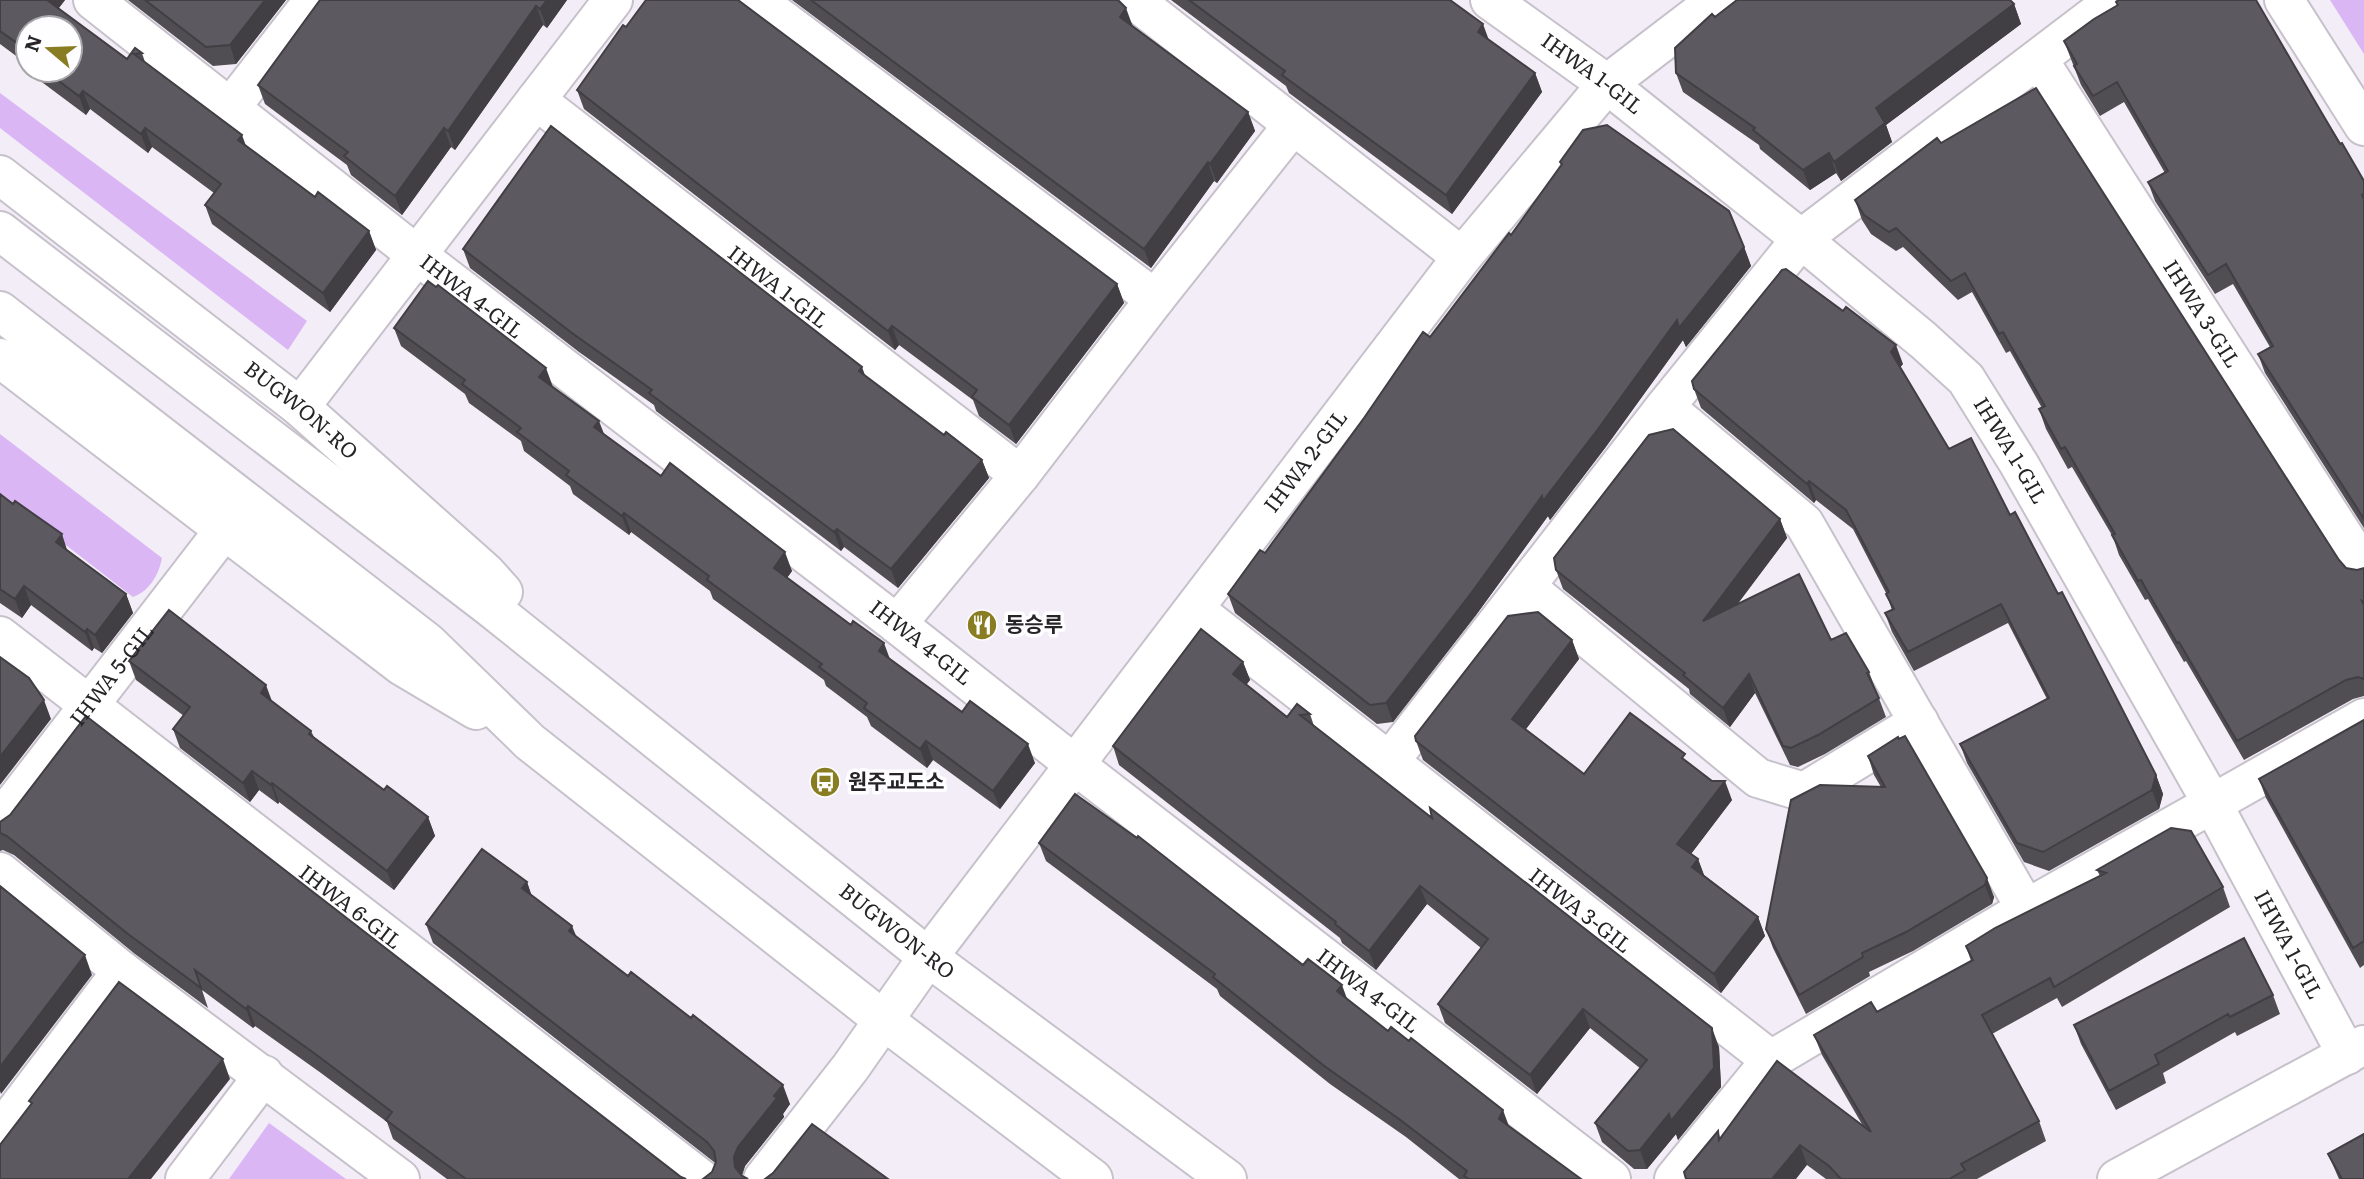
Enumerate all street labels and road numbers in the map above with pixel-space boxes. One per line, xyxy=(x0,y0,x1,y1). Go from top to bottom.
street label: IHWA 1-GIL xyxy=(1536,24,1651,120)
street label: IHWA 1-GIL xyxy=(722,236,836,335)
street label: IHWA 4-GIL xyxy=(415,245,531,345)
street label: IHWA 3-GIL xyxy=(2157,253,2250,373)
street label: BUGWON-RO xyxy=(239,352,366,465)
street label: IHWA 1-GIL xyxy=(1968,390,2056,509)
street label: IHWA 2-GIL xyxy=(1255,402,1353,518)
street label: IHWA 4-GIL xyxy=(864,591,980,691)
street label: IHWA 5-GIL xyxy=(61,616,160,732)
street label: IHWA 6-GIL xyxy=(294,855,410,955)
street label: IHWA 3-GIL xyxy=(1524,859,1640,959)
street label: BUGWON-RO xyxy=(834,874,963,985)
street label: IHWA 1-GIL xyxy=(2248,883,2332,1004)
street label: IHWA 4-GIL xyxy=(1311,939,1428,1039)

